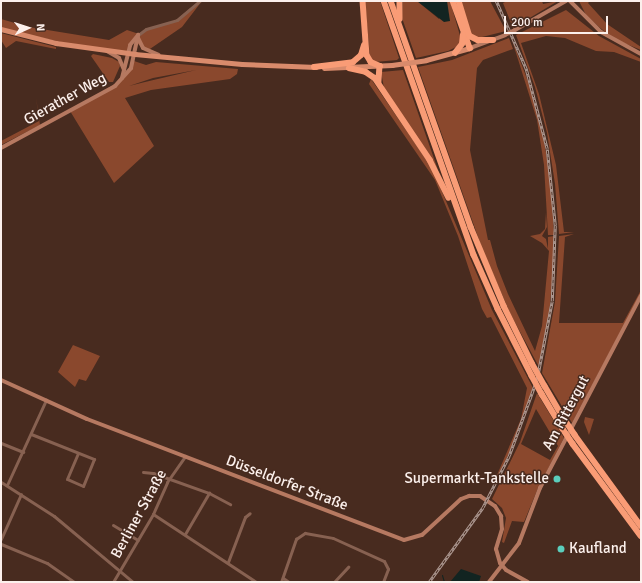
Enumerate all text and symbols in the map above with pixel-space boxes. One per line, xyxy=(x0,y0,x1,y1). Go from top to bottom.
north arrow xyxy=(8,8,48,48)
scale bar xyxy=(506,8,610,34)
text: 200 m xyxy=(511,15,543,30)
text: N xyxy=(34,23,47,32)
street label: Gierather Weg xyxy=(21,69,109,129)
street label: Am Rittergut xyxy=(539,373,593,453)
street label: Düsseldorfer Straße xyxy=(223,451,351,515)
street label: Berliner Straße xyxy=(107,467,171,561)
place label: Supermarkt-Tankstelle xyxy=(404,470,549,488)
marker: Supermarkt-Tankstelle xyxy=(552,474,562,484)
place label: Kaufland xyxy=(569,540,627,558)
marker: Kaufland xyxy=(556,544,566,554)

